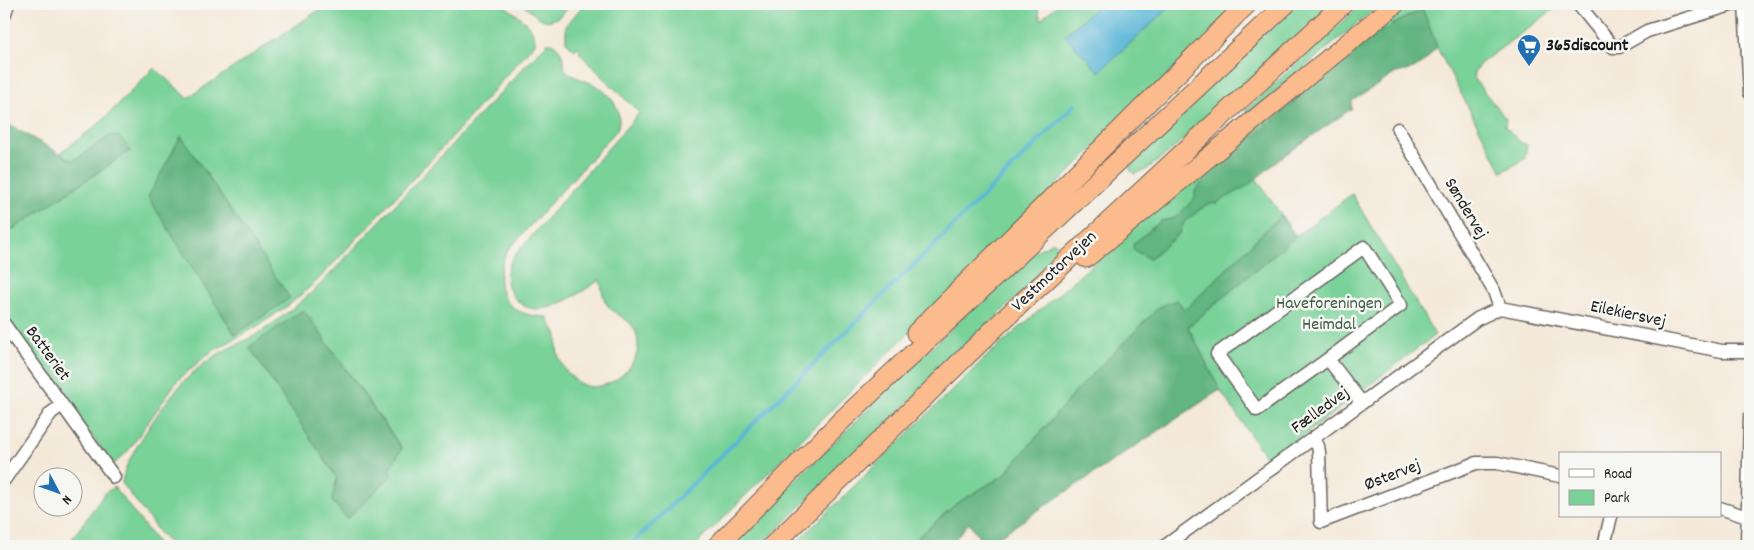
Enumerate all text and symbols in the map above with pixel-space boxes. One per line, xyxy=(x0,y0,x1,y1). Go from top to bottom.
supermarket icon: 365discount xyxy=(1516,33,1542,67)
place label: 365discount xyxy=(1546,34,1629,59)
street label: Søndervej xyxy=(1437,174,1493,244)
street label: Vestmotorvejen xyxy=(1007,226,1103,318)
park label: Haveforeningen Heimdal xyxy=(1276,292,1382,338)
street label: Eilekiersvej xyxy=(1588,295,1668,335)
street label: Batteriet xyxy=(18,321,76,387)
street label: Fælledvej xyxy=(1287,381,1355,441)
legend xyxy=(1559,452,1722,518)
street label: Østervej xyxy=(1361,454,1425,498)
text: Road xyxy=(1604,464,1632,486)
north arrow xyxy=(32,468,82,518)
text: Park xyxy=(1604,488,1630,510)
text: N xyxy=(56,490,76,508)

